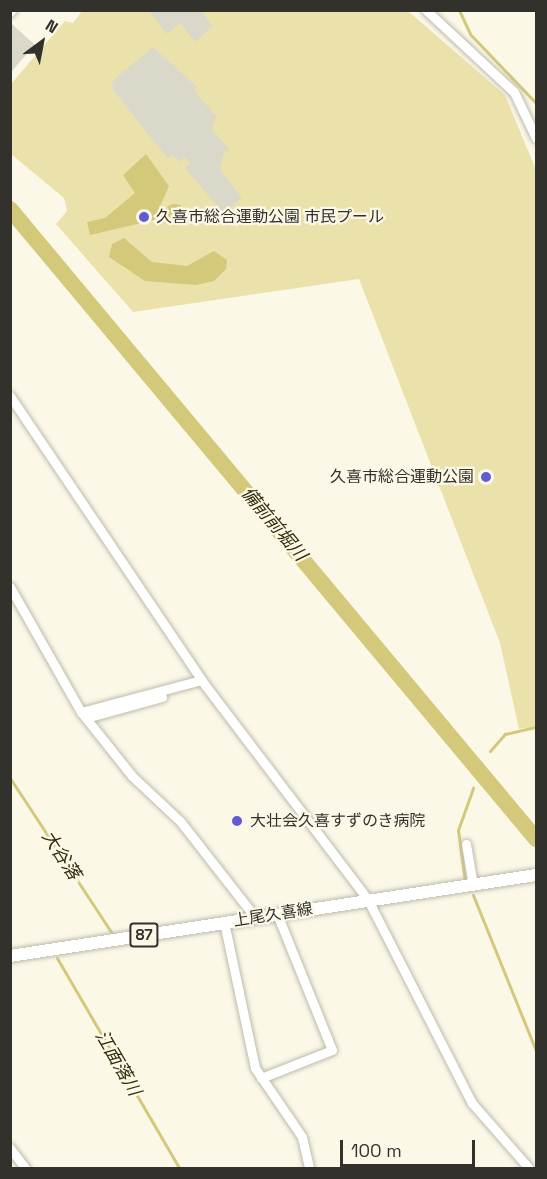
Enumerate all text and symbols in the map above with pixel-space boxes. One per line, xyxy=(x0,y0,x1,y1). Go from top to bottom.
north arrow xyxy=(12,12,72,72)
text: N xyxy=(42,15,62,38)
place label: 久喜市総合運動公園 市民プール xyxy=(156,207,384,227)
marker: 久喜市総合運動公園 市民プール xyxy=(137,210,151,224)
place label: 久喜市総合運動公園 xyxy=(330,467,474,487)
marker: 久喜市総合運動公園 xyxy=(479,470,493,484)
water label: 備前前堀川 xyxy=(237,483,311,565)
place label: 大壮会久喜すずのき病院 xyxy=(250,811,426,831)
marker: 大壮会久喜すずのき病院 xyxy=(228,812,246,830)
water label: 大谷落 xyxy=(37,826,85,884)
street label: 上尾久喜線 xyxy=(232,899,314,931)
road number: 87 xyxy=(129,923,159,947)
water label: 江面落川 xyxy=(91,1026,145,1100)
scale bar xyxy=(343,1128,478,1166)
text: 100 m xyxy=(351,1139,402,1162)

